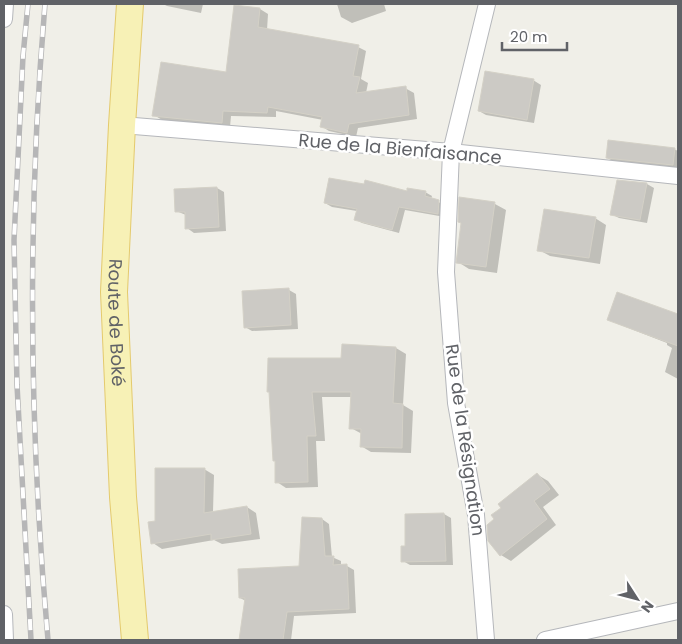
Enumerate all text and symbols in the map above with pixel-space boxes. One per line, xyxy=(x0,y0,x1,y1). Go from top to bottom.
scale bar xyxy=(502,20,567,52)
text: 20 m xyxy=(510,26,548,47)
street label: Rue de la Bienfaisance xyxy=(297,127,503,170)
street label: Route de Boké xyxy=(102,258,131,387)
street label: Rue de la Résignation xyxy=(440,342,491,538)
north arrow xyxy=(612,574,662,624)
text: N xyxy=(636,597,659,617)

